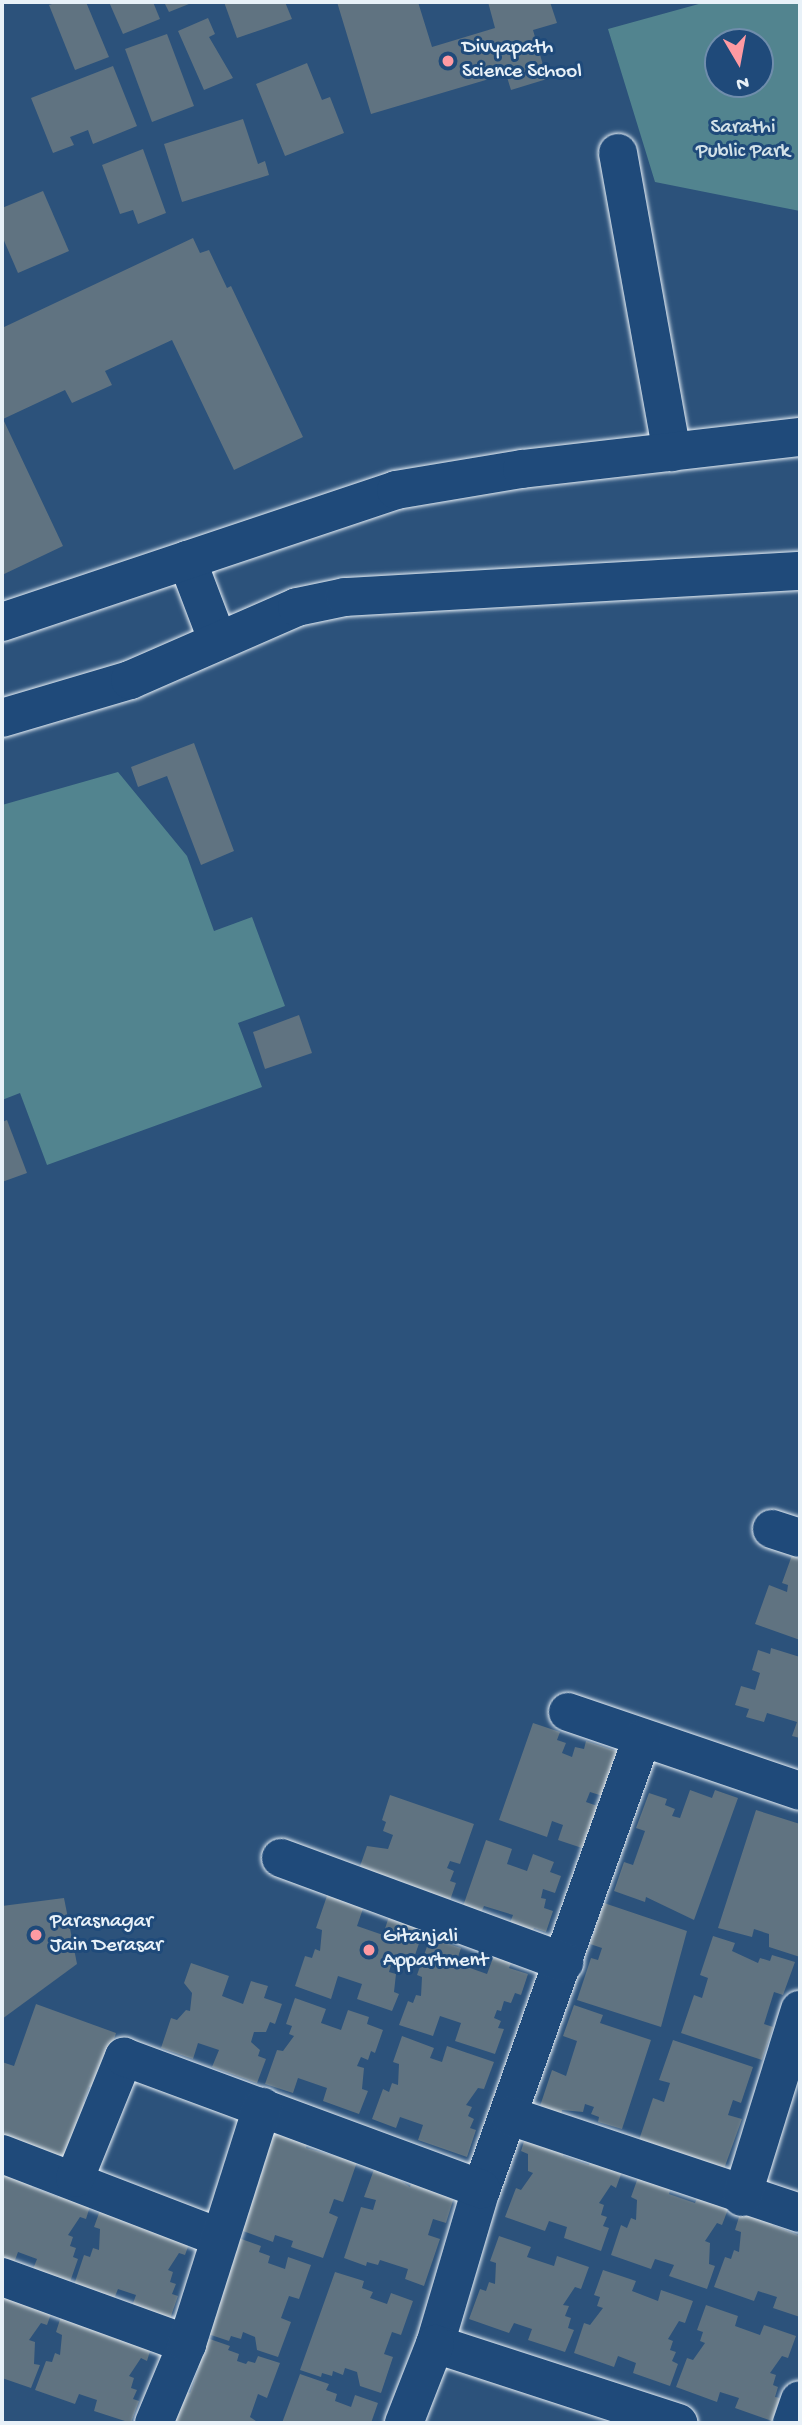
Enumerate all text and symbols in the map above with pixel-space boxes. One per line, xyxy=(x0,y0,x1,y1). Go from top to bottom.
north arrow xyxy=(704,28,774,98)
place label: Divyapath Science School xyxy=(462,36,582,86)
marker: Divyapath Science School xyxy=(440,53,456,69)
text: N xyxy=(734,70,750,95)
park label: Sarathi Public Park xyxy=(696,116,790,166)
place label: Parasnagar Jain Derasar xyxy=(50,1910,163,1960)
place label: Gitanjali Appartment xyxy=(383,1925,488,1975)
marker: Parasnagar Jain Derasar xyxy=(28,1927,44,1943)
marker: Gitanjali Appartment xyxy=(361,1942,377,1958)

